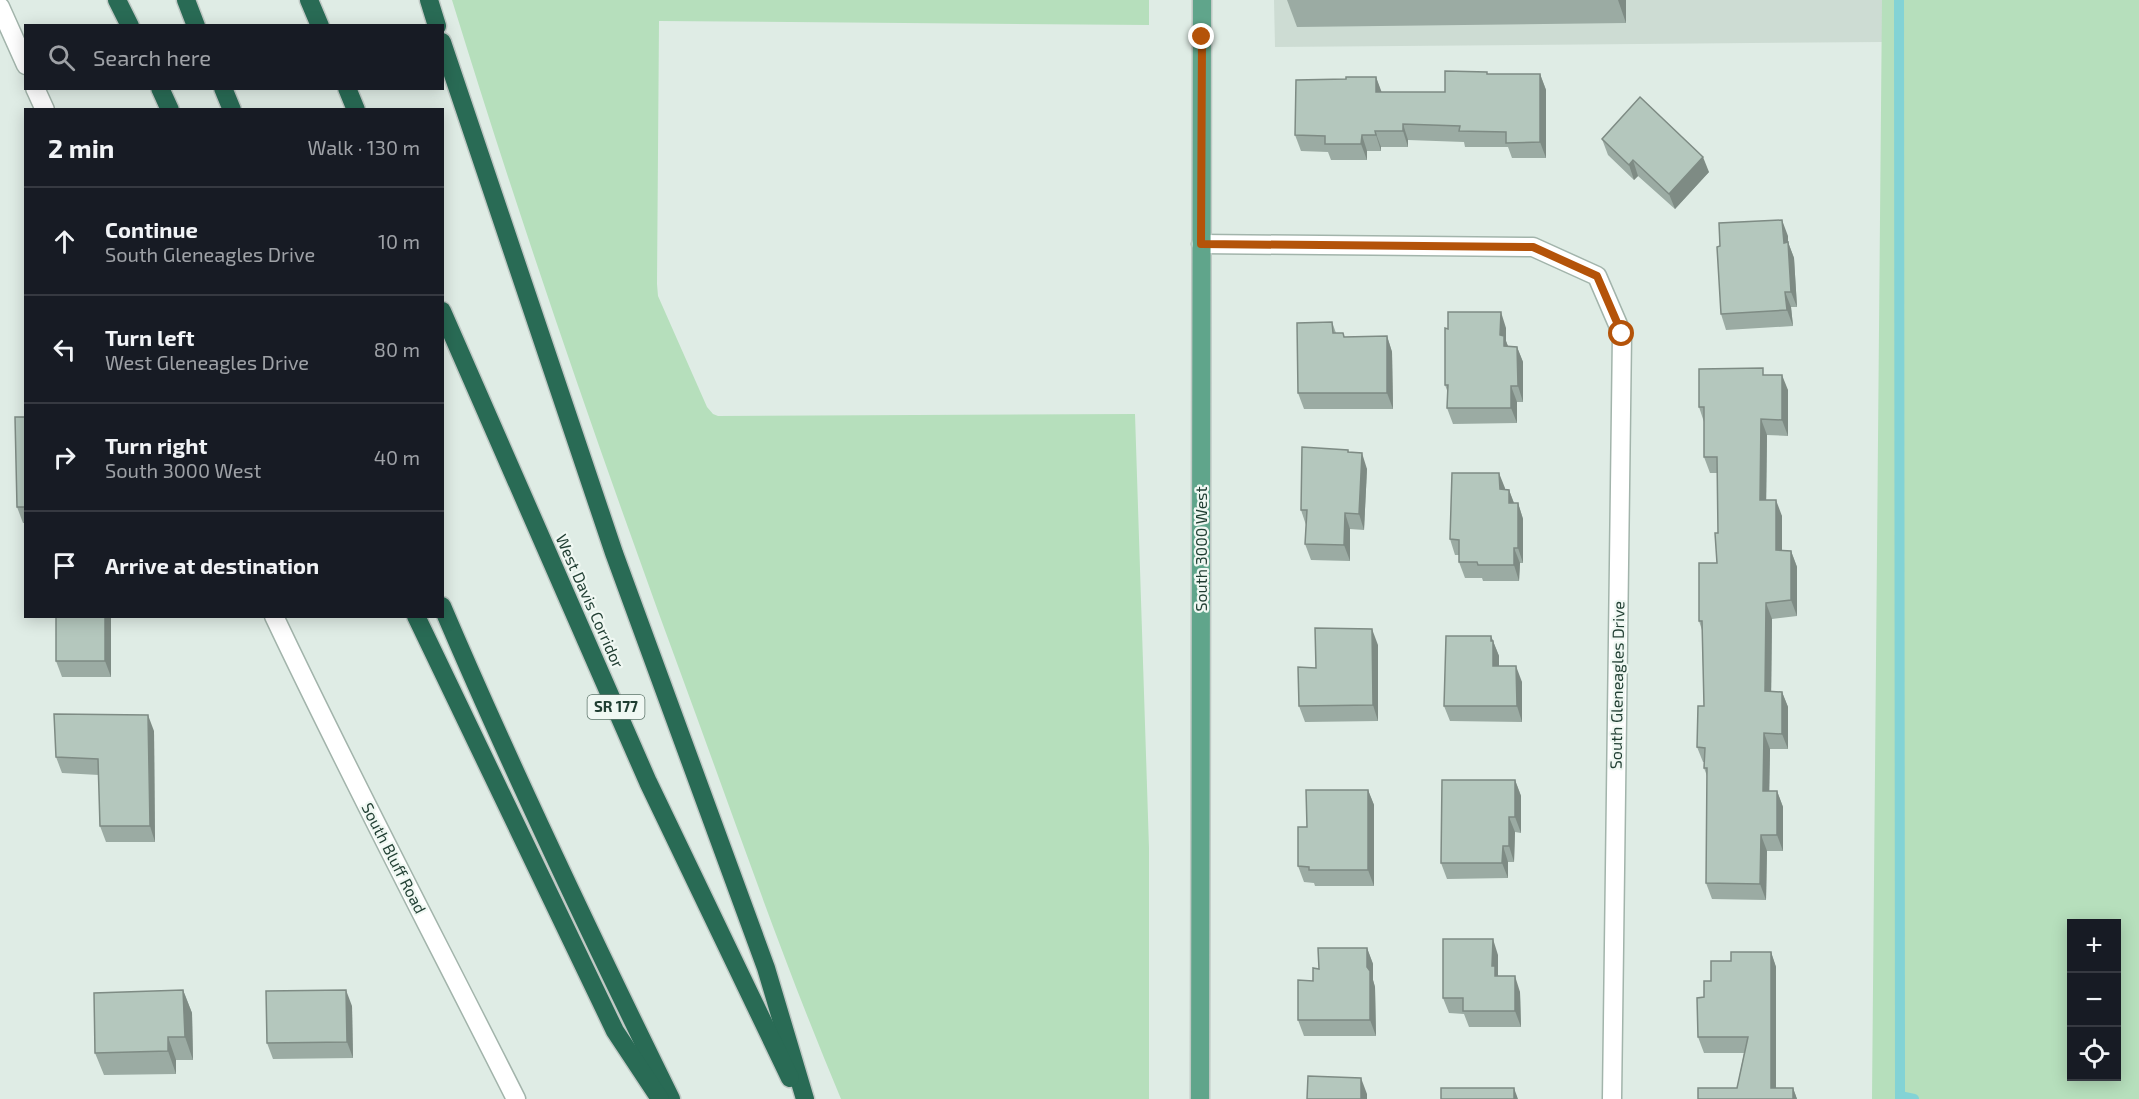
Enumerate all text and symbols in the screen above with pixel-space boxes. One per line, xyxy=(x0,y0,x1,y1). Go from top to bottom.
route end xyxy=(1188,23,1214,49)
search box xyxy=(24,24,444,90)
icon: search xyxy=(45,41,78,74)
text: Search here xyxy=(93,44,211,70)
text: 2 min xyxy=(48,132,114,163)
text: Walk · 130 m xyxy=(308,135,420,159)
text: Continue xyxy=(105,216,198,242)
icon: ahead xyxy=(48,225,81,258)
text: 10 m xyxy=(378,229,420,253)
text: South Gleneagles Drive xyxy=(105,242,315,266)
route start xyxy=(1608,320,1634,346)
text: Turn left xyxy=(105,324,194,350)
icon: left xyxy=(48,333,81,366)
text: 80 m xyxy=(374,337,420,361)
text: West Gleneagles Drive xyxy=(105,350,309,374)
text: Turn right xyxy=(105,432,207,458)
icon: right xyxy=(48,441,81,474)
text: 40 m xyxy=(374,445,420,469)
text: South 3000 West xyxy=(105,458,261,482)
street label: South 3000 West xyxy=(1191,486,1210,612)
street label: West Davis Corridor xyxy=(552,531,629,671)
icon: arrive xyxy=(48,549,81,582)
text: Arrive at destination xyxy=(105,552,319,578)
street label: South Gleneagles Drive xyxy=(1606,601,1627,769)
road number: SR 177 xyxy=(588,695,644,719)
street label: South Bluff Road xyxy=(358,799,431,916)
map controls xyxy=(2067,919,2121,1081)
button: + xyxy=(2067,919,2121,973)
button: − xyxy=(2067,973,2121,1027)
button: locate xyxy=(2067,1027,2121,1081)

